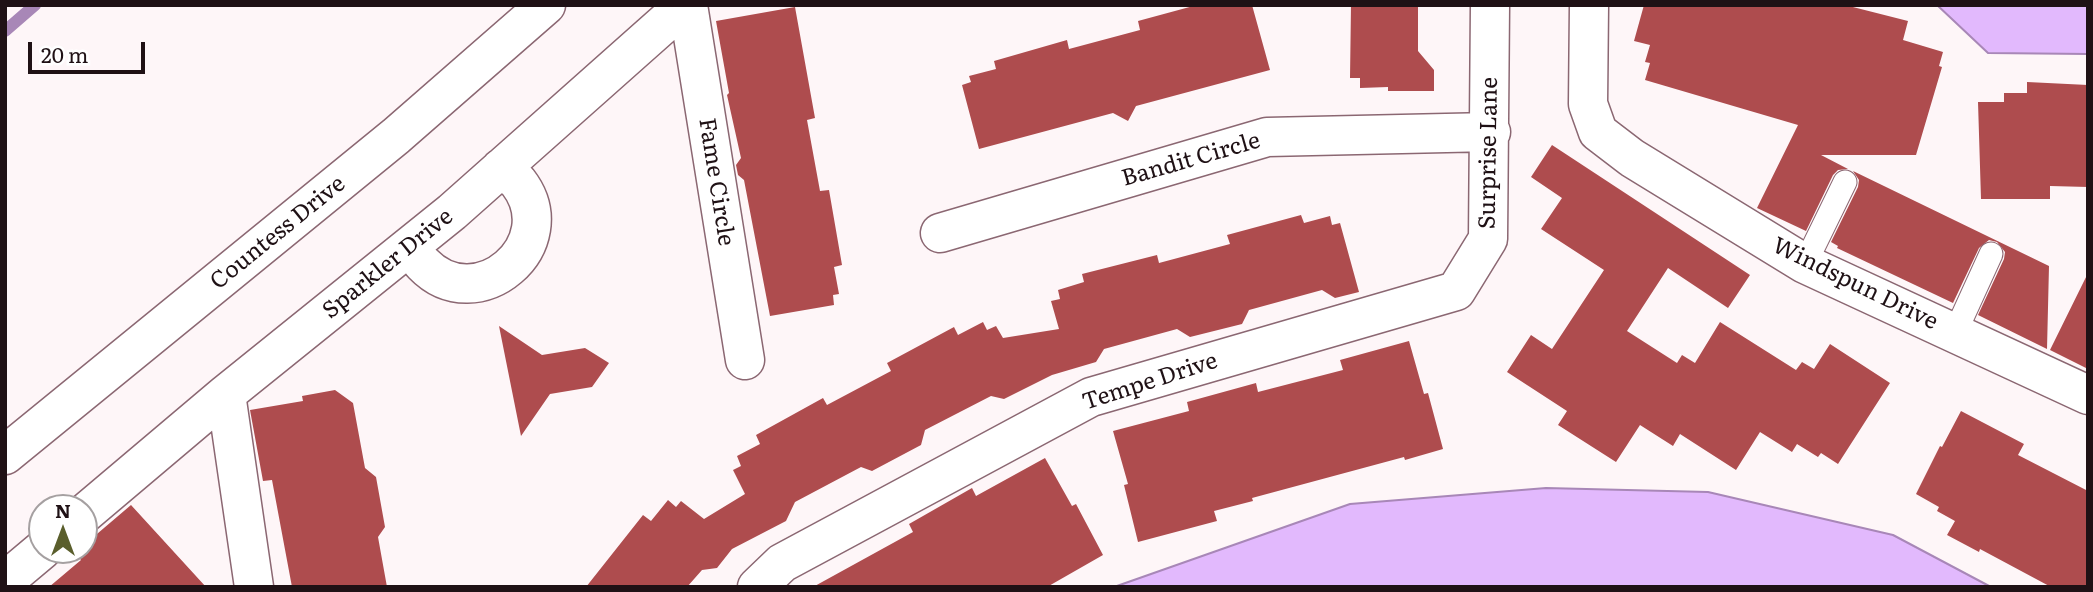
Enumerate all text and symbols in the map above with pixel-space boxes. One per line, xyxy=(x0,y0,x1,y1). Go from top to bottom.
scale bar xyxy=(32,28,149,72)
text: 20 m xyxy=(41,38,88,69)
street label: Surprise Lane xyxy=(1474,77,1504,229)
street label: Fame Circle xyxy=(692,116,740,248)
street label: Bandit Circle xyxy=(1119,127,1263,193)
street label: Countess Drive xyxy=(205,170,351,296)
street label: Sparkler Drive xyxy=(317,203,459,325)
street label: Windspun Drive xyxy=(1768,232,1942,336)
street label: Tempe Drive xyxy=(1079,347,1221,417)
north arrow xyxy=(28,494,98,564)
text: N xyxy=(55,496,71,524)

